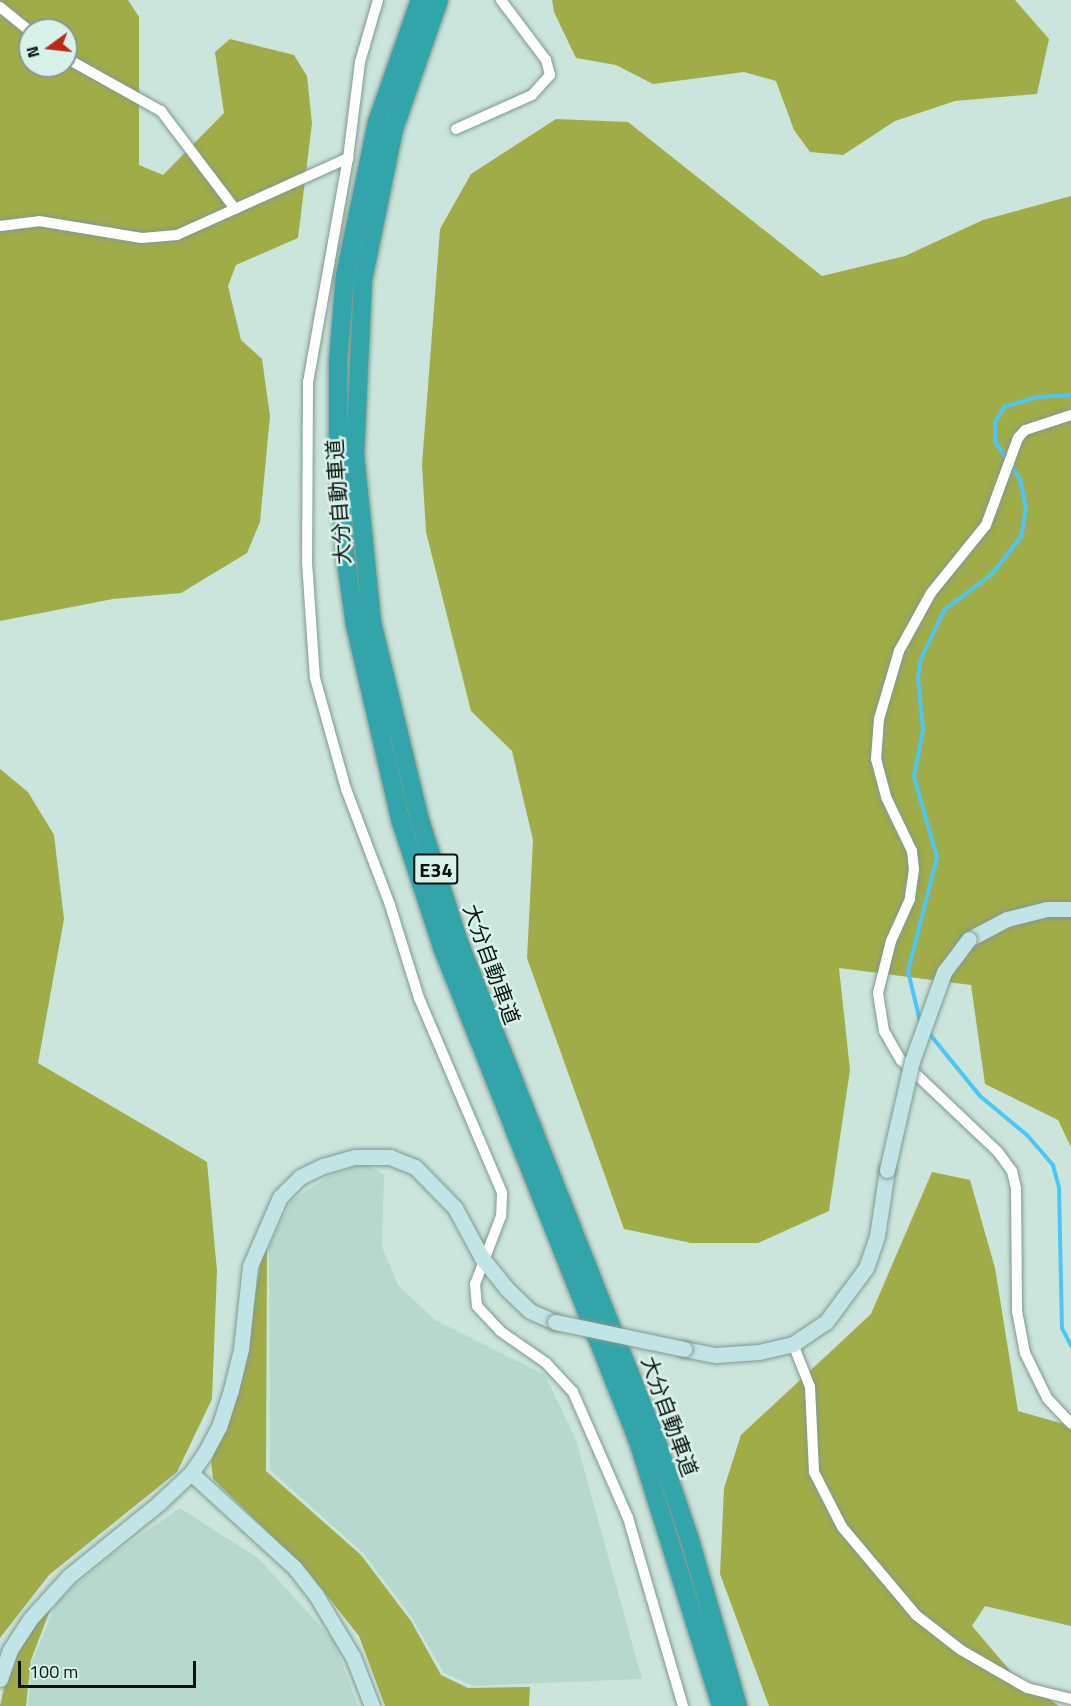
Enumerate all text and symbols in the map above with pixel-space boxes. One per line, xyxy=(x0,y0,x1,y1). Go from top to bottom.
north arrow xyxy=(18,18,78,78)
text: N xyxy=(20,44,46,61)
street label: 大分自動車道 xyxy=(321,438,355,566)
road number: E34 xyxy=(412,852,460,886)
street label: 大分自動車道 xyxy=(459,900,525,1028)
street label: 大分自動車道 xyxy=(637,1352,703,1480)
scale bar xyxy=(21,1649,200,1687)
text: 100 m xyxy=(29,1658,78,1685)

